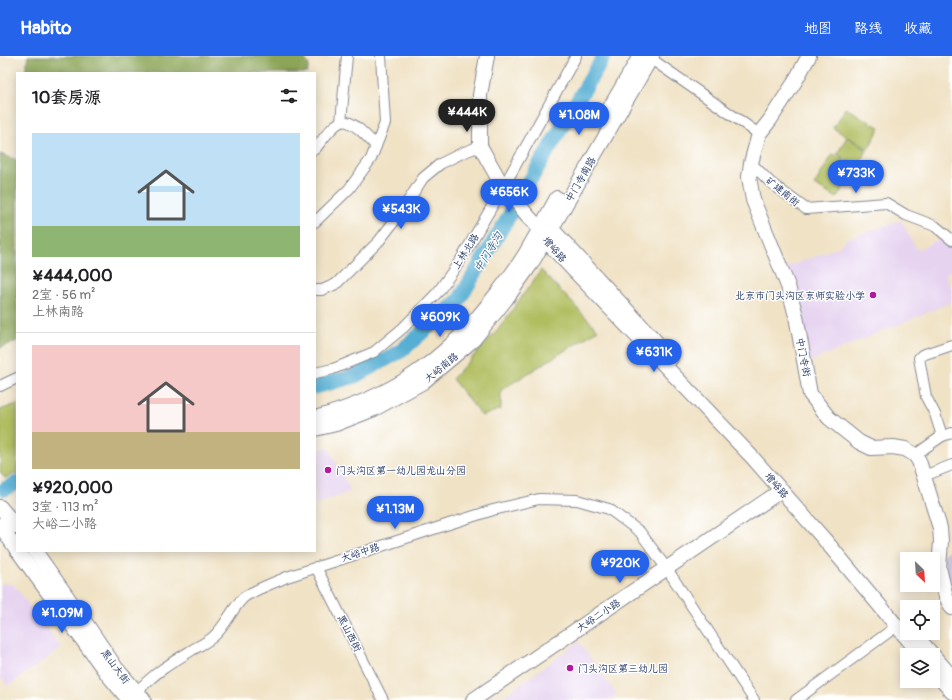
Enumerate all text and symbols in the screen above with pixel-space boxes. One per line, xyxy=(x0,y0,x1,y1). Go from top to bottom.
text: Habito xyxy=(20,16,71,40)
text: 地图 xyxy=(804,20,832,37)
text: 路线 xyxy=(854,20,882,37)
text: 收藏 xyxy=(904,20,932,37)
icon: filters xyxy=(278,85,300,107)
text: 10套房源 xyxy=(32,87,101,108)
pin: ¥444K xyxy=(439,99,495,133)
pin: ¥1.08M xyxy=(546,102,612,136)
text: ¥444K xyxy=(447,104,487,120)
text: ¥1.08M xyxy=(558,107,600,123)
street label: 中门寺南路 xyxy=(563,155,599,204)
icon: home xyxy=(130,159,202,231)
pin: ¥733K xyxy=(828,160,884,194)
text: ¥733K xyxy=(837,165,875,181)
street label: 矿建南街 xyxy=(763,175,802,209)
pin: ¥656K xyxy=(481,179,537,213)
text: ¥656K xyxy=(489,184,529,200)
pin: ¥543K xyxy=(373,196,429,230)
text: ¥543K xyxy=(382,201,420,217)
water label: 中门寺沟 xyxy=(472,229,506,274)
street label: 上林北路 xyxy=(450,231,482,272)
street label: 增峪路 xyxy=(540,234,569,265)
text: ¥444,000 xyxy=(32,265,113,286)
text: 2室 · 56 m² xyxy=(32,287,96,303)
place label: 北京市门头沟区京师实验小学 xyxy=(735,290,865,302)
marker: 北京市门头沟区京师实验小学 xyxy=(868,290,878,300)
text: 上林南路 xyxy=(32,304,84,320)
pin: ¥609K xyxy=(412,304,468,338)
text: ¥609K xyxy=(420,309,460,325)
street label: 中门寺街 xyxy=(793,336,813,378)
pin: ¥631K xyxy=(626,339,682,373)
text: ¥631K xyxy=(636,344,672,360)
street label: 大峪南路 xyxy=(422,351,461,385)
icon: home xyxy=(130,371,202,443)
marker: 门头沟区第一幼儿园龙山分园 xyxy=(323,465,333,475)
place label: 门头沟区第一幼儿园龙山分园 xyxy=(336,465,466,477)
street label: 增峪路 xyxy=(762,470,791,501)
text: ¥920,000 xyxy=(32,477,113,498)
pin: ¥1.13M xyxy=(362,496,428,530)
text: 3室 · 113 m² xyxy=(32,499,98,515)
text: ¥1.13M xyxy=(376,501,414,517)
text: 大峪二小路 xyxy=(32,516,97,532)
street label: 大峪中路 xyxy=(339,541,381,565)
pin: ¥920K xyxy=(592,550,648,584)
north arrow xyxy=(900,552,940,592)
map controls xyxy=(900,552,940,688)
text: ¥920K xyxy=(600,555,640,571)
street label: 大峪二小路 xyxy=(574,597,623,635)
pin: ¥1.09M xyxy=(29,600,95,634)
button: locate xyxy=(900,600,940,640)
text: ¥1.09M xyxy=(41,605,83,621)
street label: 黑山西街 xyxy=(335,613,364,654)
street label: 黑山大街 xyxy=(98,647,132,686)
button: layers xyxy=(900,648,940,688)
marker: 门头沟区第三幼儿园 xyxy=(565,663,575,673)
place label: 门头沟区第三幼儿园 xyxy=(578,663,668,675)

